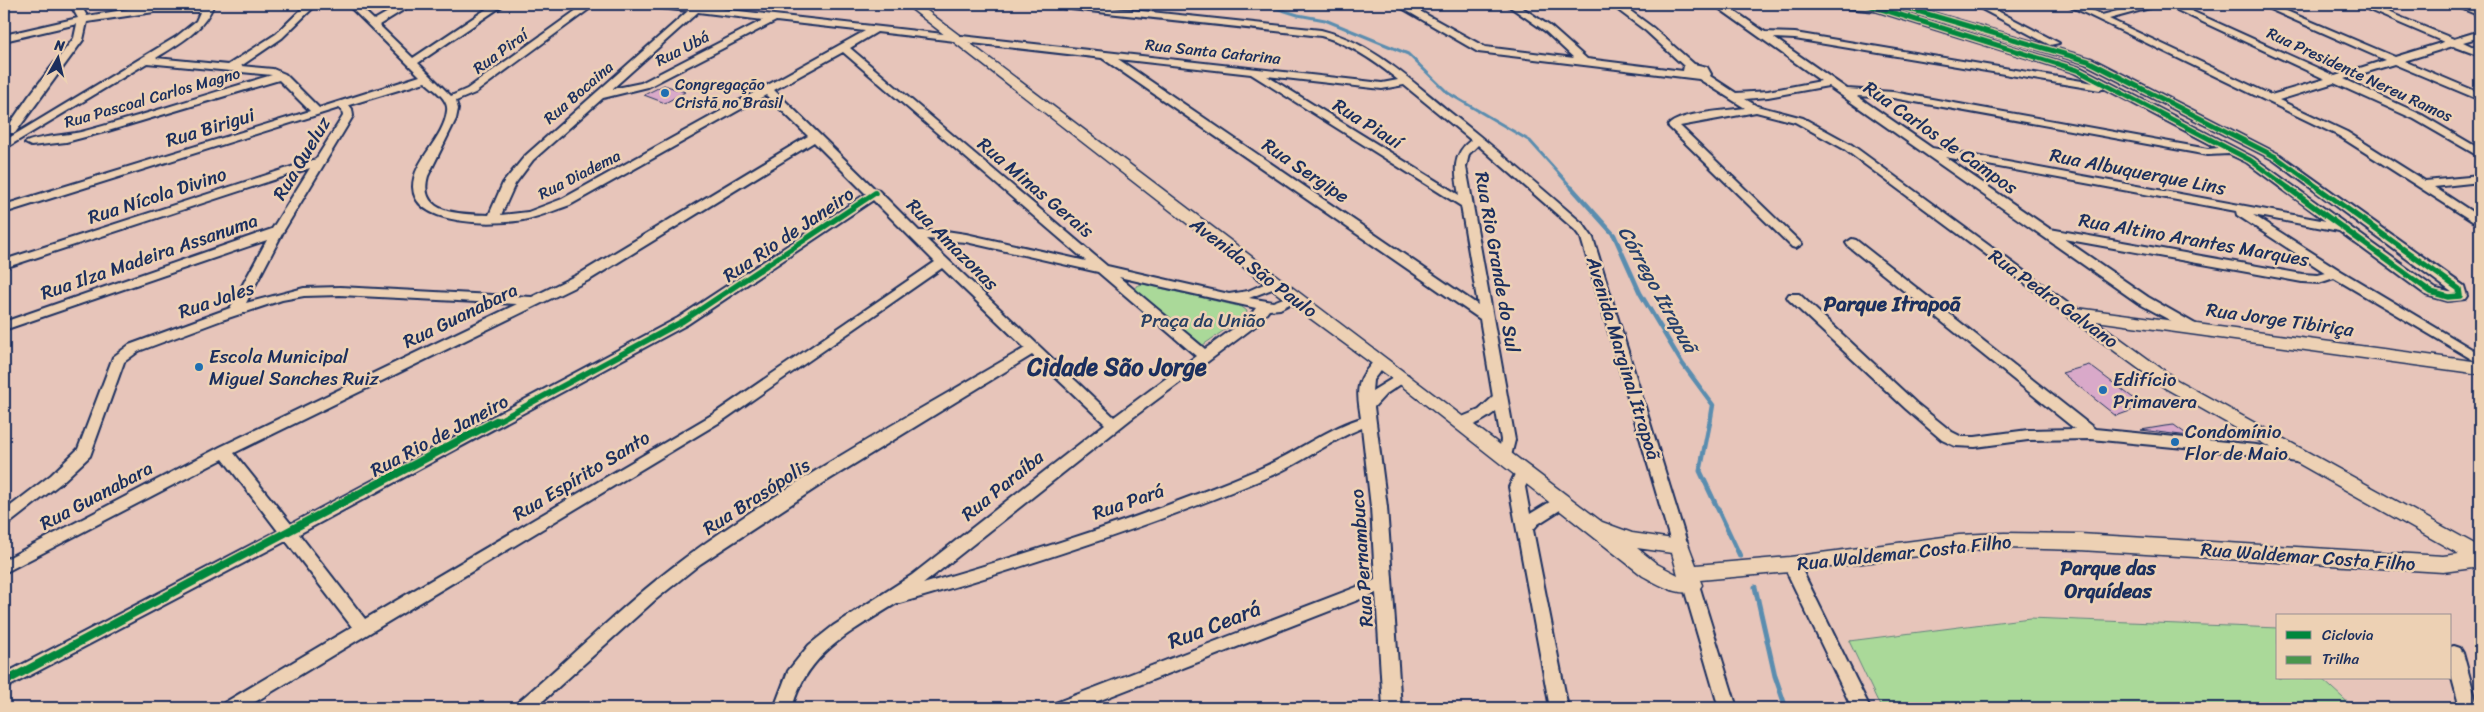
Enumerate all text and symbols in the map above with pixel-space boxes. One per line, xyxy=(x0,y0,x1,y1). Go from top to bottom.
street label: Rua Presidente Nereu Ramos xyxy=(2262,19,2458,131)
street label: Rua Piraí xyxy=(466,20,537,82)
street label: Rua Ubá xyxy=(650,22,715,75)
street label: Rua Santa Catarina xyxy=(1144,30,1283,73)
north arrow xyxy=(32,32,82,82)
text: N xyxy=(52,32,67,59)
street label: Rua Bocaina xyxy=(536,53,620,131)
street label: Rua Pascoal Carlos Magno xyxy=(61,58,244,136)
place label: Congregação Cristã no Brasil xyxy=(675,70,784,117)
street label: Rua Carlos de Campos xyxy=(1857,72,2025,203)
marker: Congregação Cristã no Brasil xyxy=(659,87,671,99)
street label: Rua Piauí xyxy=(1326,89,1412,159)
street label: Rua Birigui xyxy=(161,98,260,157)
street label: Rua Queluz xyxy=(263,109,340,207)
street label: Rua Minas Gerais xyxy=(970,128,1102,246)
street label: Rua Sergipe xyxy=(1255,129,1356,212)
street label: Rua Albuquerque Lins xyxy=(2047,138,2229,205)
street label: Rua Diadema xyxy=(533,141,626,208)
street label: Rua Nícola Divino xyxy=(84,157,231,233)
street label: Rua Rio Grande do Sul xyxy=(1465,169,1530,356)
street label: Rua Rio de Janeiro xyxy=(716,178,861,291)
street label: Rua Amazonas xyxy=(899,190,1007,299)
street label: Rua Altino Arantes Marques xyxy=(2076,203,2312,276)
street label: Rua Ilza Madeira Assanuma xyxy=(36,204,263,309)
street label: Avenida São Paulo xyxy=(1182,208,1325,327)
water label: Córrego Itrapuã xyxy=(1608,219,1709,363)
street label: Rua Pedro Galvano xyxy=(1982,240,2126,357)
street label: Avenida Marginal Itrapoã xyxy=(1577,251,1670,464)
street label: Rua Jales xyxy=(174,271,259,328)
street label: Rua Guanabara xyxy=(397,273,524,358)
district label: Parque Itrapoã xyxy=(1823,285,1962,323)
street label: Rua Jorge Tibiriça xyxy=(2204,293,2356,346)
park label: Praça da União xyxy=(1141,304,1266,337)
place label: Escola Municipal Miguel Sanches Ruiz xyxy=(209,340,380,395)
district label: Cidade São Jorge xyxy=(1026,346,1207,388)
marker: Escola Municipal Miguel Sanches Ruiz xyxy=(193,361,205,373)
place label: Edifício Primavera xyxy=(2113,363,2197,418)
marker: Edifício Primavera xyxy=(2097,384,2109,396)
street label: Rua Rio de Janeiro xyxy=(364,385,515,486)
place label: Condomínio Flor de Maio xyxy=(2185,415,2288,470)
street label: Rua Espírito Santo xyxy=(506,421,657,530)
marker: Condomínio Flor de Maio xyxy=(2169,436,2181,448)
street label: Rua Paraíba xyxy=(953,441,1052,529)
street label: Rua Brasópolis xyxy=(696,449,817,544)
street label: Rua Guanabara xyxy=(34,451,159,539)
street label: Rua Pará xyxy=(1088,474,1169,529)
street label: Rua Pernambuco xyxy=(1340,488,1383,628)
street label: Rua Waldemar Costa Filho xyxy=(1795,525,2013,580)
street label: Rua Waldemar Costa Filho xyxy=(2199,533,2416,580)
district label: Parque das Orquídeas xyxy=(2060,551,2157,609)
street label: Rua Ceará xyxy=(1162,589,1267,660)
legend xyxy=(2276,614,2452,680)
text: Ciclovia xyxy=(2322,622,2374,648)
text: Trilha xyxy=(2322,646,2359,672)

